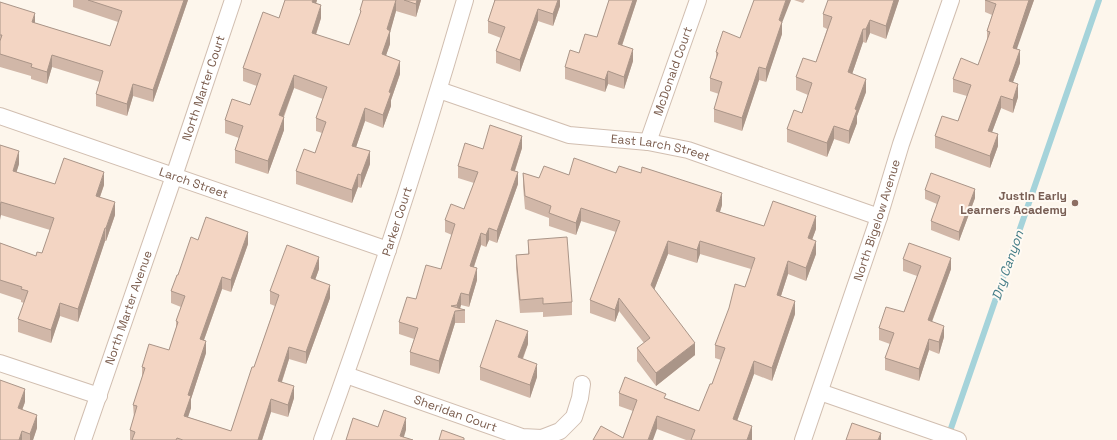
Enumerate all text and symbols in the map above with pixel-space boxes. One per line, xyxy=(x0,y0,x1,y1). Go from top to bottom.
street label: McDonald Court xyxy=(650,24,696,118)
street label: North Marter Court xyxy=(178,33,229,143)
street label: East Larch Street xyxy=(610,131,712,165)
street label: North Bigelow Avenue xyxy=(850,157,904,283)
street label: Larch Street xyxy=(157,164,230,202)
street label: Parker Court xyxy=(378,185,416,258)
place label: Justin Early Learners Academy xyxy=(960,188,1067,218)
marker: Justin Early Learners Academy xyxy=(1070,198,1080,208)
water label: Dry Canyon xyxy=(988,227,1028,302)
street label: North Marter Avenue xyxy=(101,248,156,367)
street label: Sheridan Court xyxy=(412,392,499,436)

